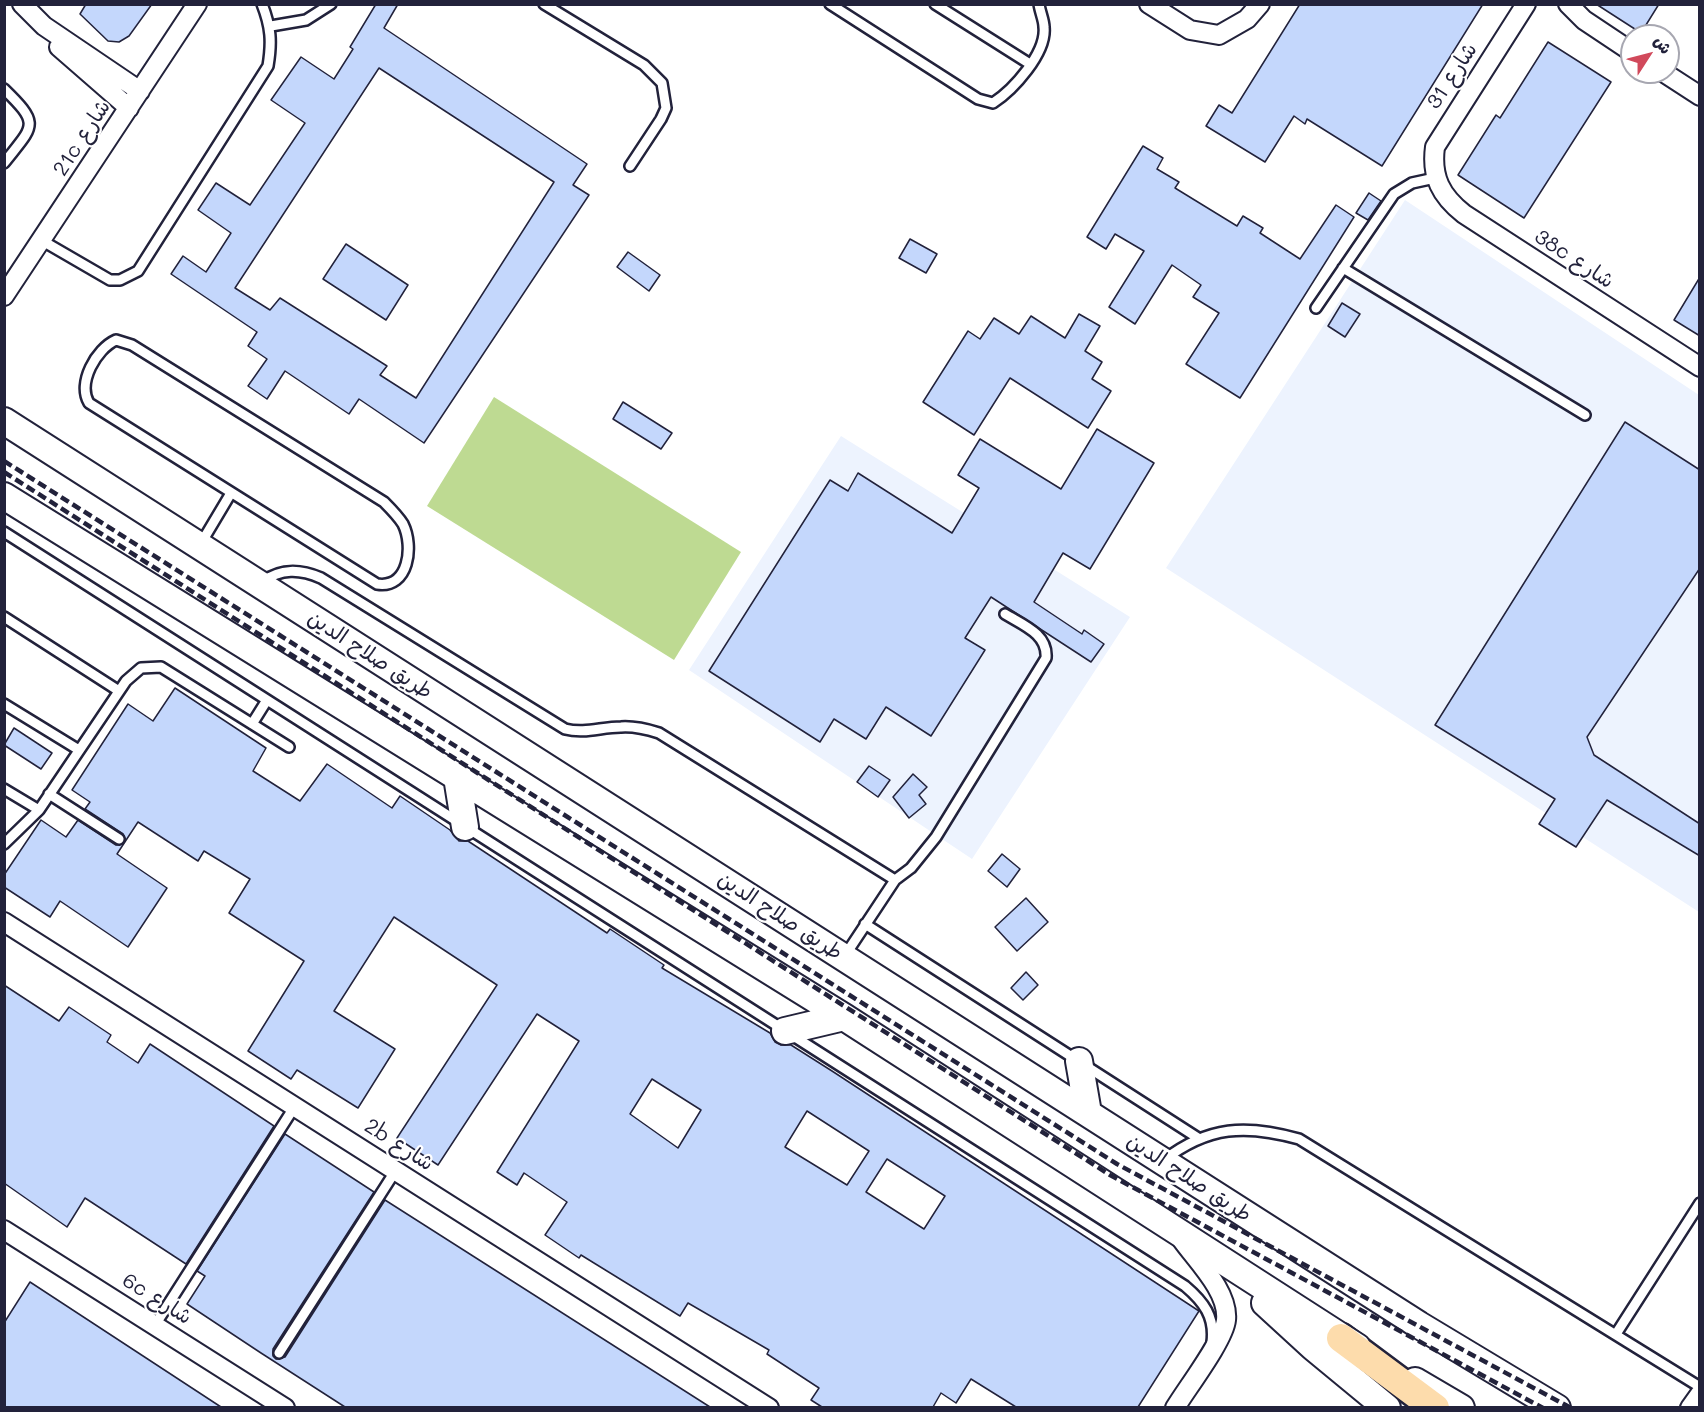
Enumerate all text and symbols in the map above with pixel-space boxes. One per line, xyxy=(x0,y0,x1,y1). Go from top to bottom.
north arrow xyxy=(1620,24,1680,84)
text: ش xyxy=(1650,31,1677,58)
street label: شارع 31 xyxy=(1421,38,1483,114)
street label: 21c شارع xyxy=(48,95,116,181)
street label: 38c شارع xyxy=(1530,224,1618,294)
street label: طريق صلاح الدين xyxy=(303,605,437,705)
street label: طريق صلاح الدين xyxy=(713,866,847,966)
street label: 2b شارع xyxy=(360,1113,438,1177)
street label: طريق صلاح الدين xyxy=(1122,1128,1256,1228)
street label: 6c شارع xyxy=(118,1268,196,1330)

